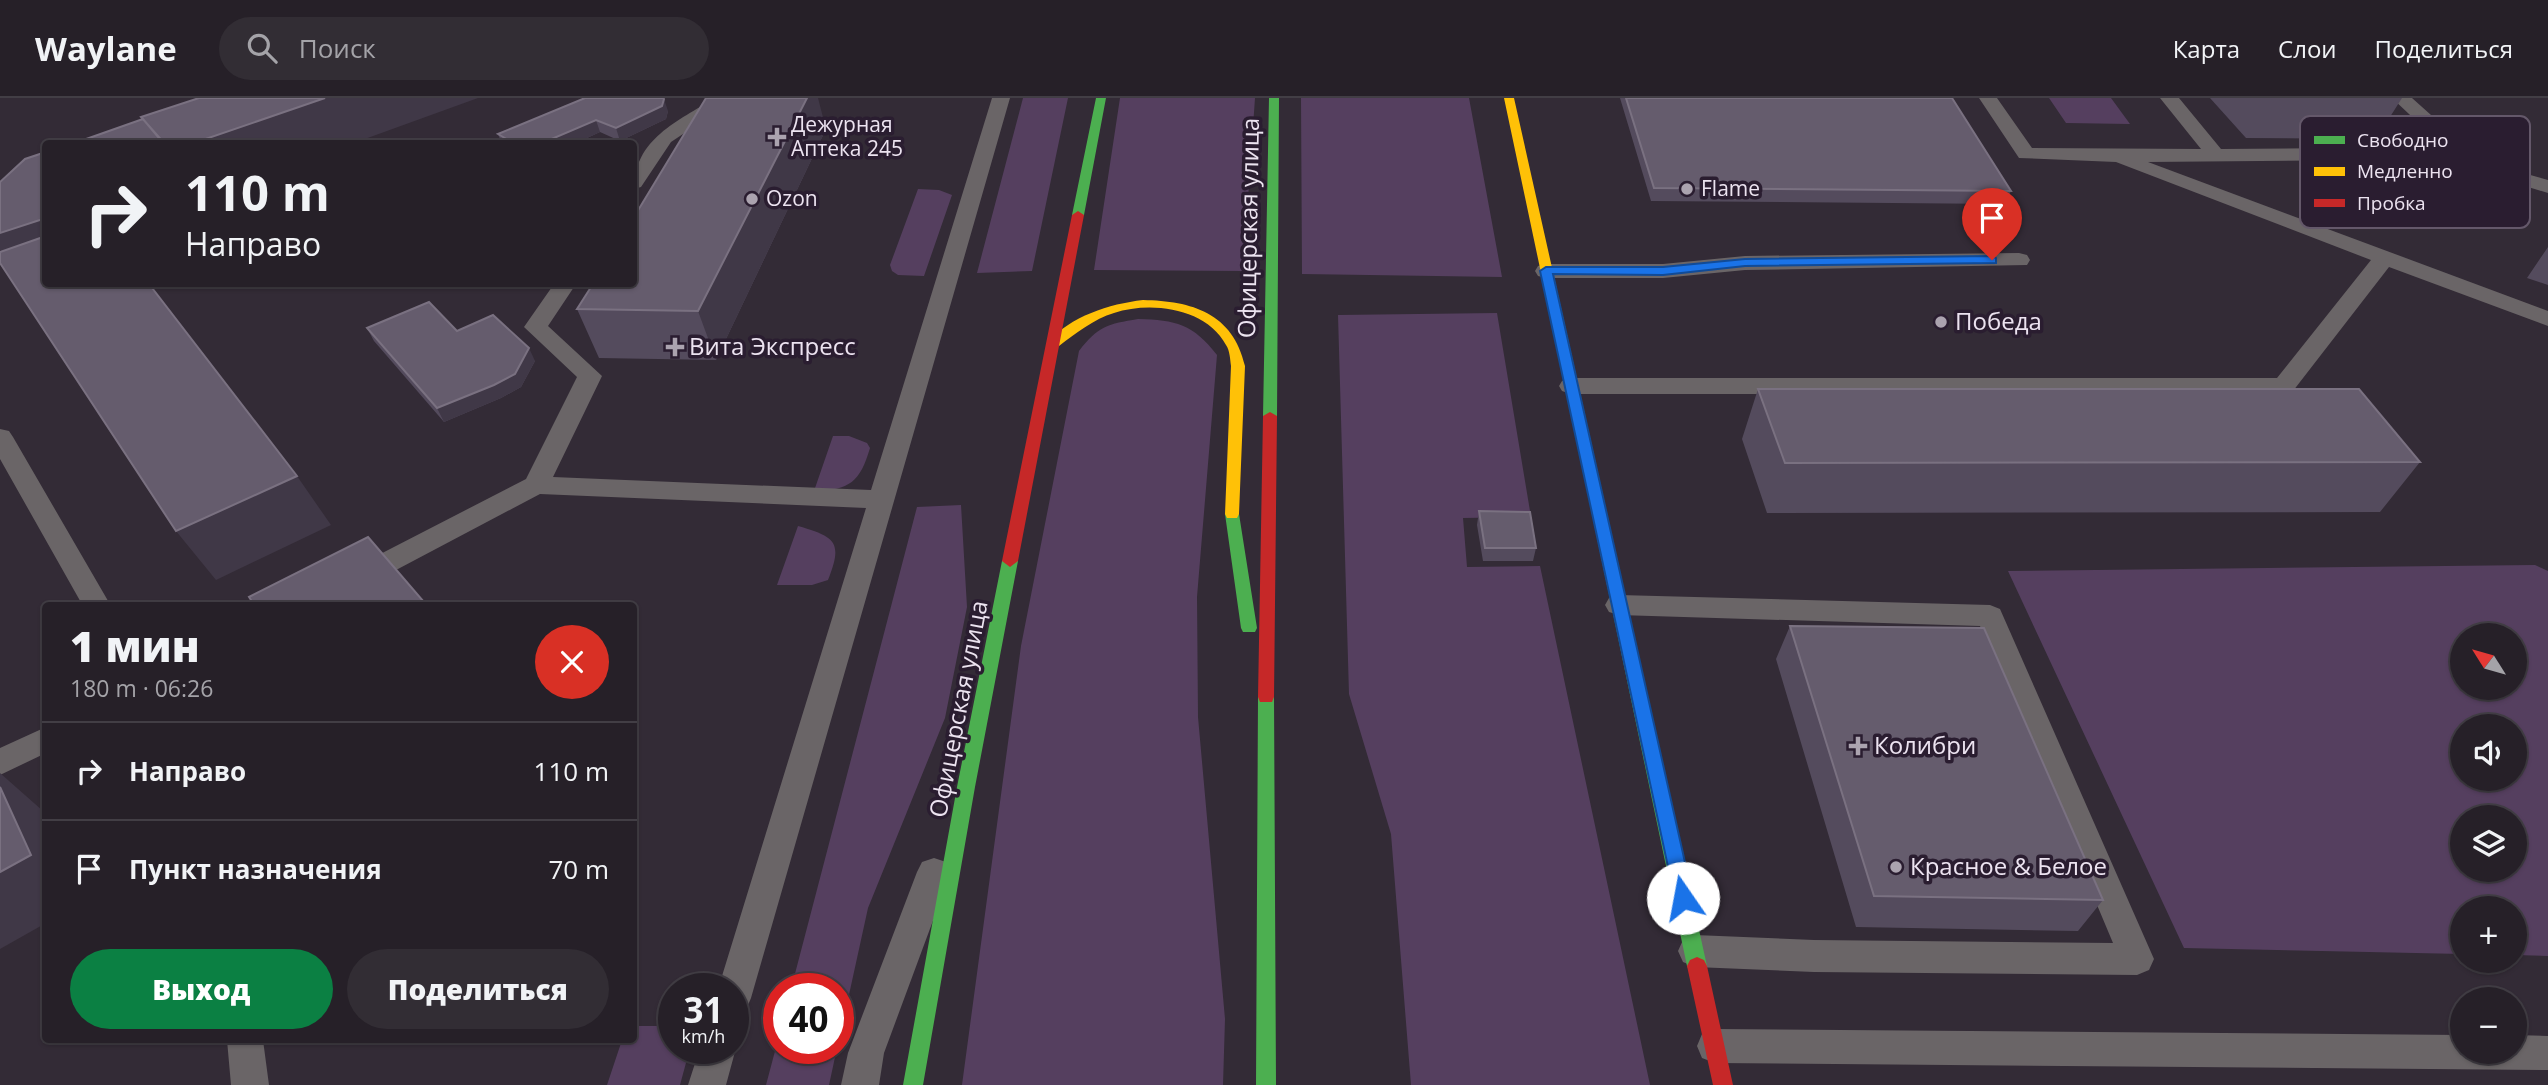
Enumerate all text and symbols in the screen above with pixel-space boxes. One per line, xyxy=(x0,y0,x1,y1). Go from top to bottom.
search box xyxy=(219,17,709,80)
text: Waylane xyxy=(35,26,177,71)
icon: search xyxy=(243,29,281,67)
text: Поиск xyxy=(299,30,376,66)
text: Карта xyxy=(2173,32,2240,65)
text: Слои xyxy=(2278,32,2337,65)
text: Поделиться xyxy=(2375,32,2513,65)
place label: Дежурная Аптека 245 xyxy=(791,110,903,162)
legend xyxy=(2300,116,2530,228)
street label: Офицерская улица xyxy=(1229,117,1266,338)
text: Свободно xyxy=(2357,127,2448,153)
marker: Дежурная Аптека 245 xyxy=(769,129,785,145)
text: Медленно xyxy=(2357,158,2453,184)
text: 110 m xyxy=(185,159,330,225)
icon: right xyxy=(70,168,161,259)
place label: Flame xyxy=(1701,174,1760,202)
marker: Flame xyxy=(1679,181,1695,197)
place label: Ozon xyxy=(766,184,818,212)
pin xyxy=(1962,188,2022,260)
text: Пробка xyxy=(2357,190,2426,216)
marker: Ozon xyxy=(744,191,760,207)
icon: arrive xyxy=(1973,199,2011,237)
text: Направо xyxy=(185,222,321,265)
place label: Победа xyxy=(1955,304,2042,337)
marker: Победа xyxy=(1933,314,1949,330)
place label: Вита Экспресс xyxy=(689,329,856,362)
marker: Вита Экспресс xyxy=(667,339,683,355)
street label: Офицерская улица xyxy=(920,597,995,820)
text: 1 мин xyxy=(70,617,200,674)
north arrow xyxy=(2450,623,2527,700)
map controls xyxy=(2450,623,2527,1064)
button: close xyxy=(535,625,609,699)
text: 180 m · 06:26 xyxy=(70,672,213,704)
button: sound xyxy=(2450,714,2527,791)
place label: Колибри xyxy=(1874,728,1976,761)
marker: Колибри xyxy=(1848,736,1868,756)
icon: right xyxy=(70,752,108,790)
text: Направо xyxy=(129,753,246,789)
text: 110 m xyxy=(534,753,609,789)
button: layers xyxy=(2450,805,2527,882)
place label: Красное & Белое xyxy=(1910,849,2107,882)
icon: arrive xyxy=(70,850,108,888)
text: Пункт назначения xyxy=(129,851,382,887)
text: 70 m xyxy=(548,851,609,887)
marker: Красное & Белое xyxy=(1888,859,1904,875)
position arrow xyxy=(1646,861,1720,935)
button: + xyxy=(2450,896,2527,973)
button: Выход xyxy=(70,949,333,1029)
button: Поделиться xyxy=(347,949,609,1029)
speed limit sign: 40 xyxy=(763,973,854,1064)
text: 31 xyxy=(683,986,724,1033)
button: − xyxy=(2450,987,2527,1064)
text: km/h xyxy=(682,1024,725,1048)

